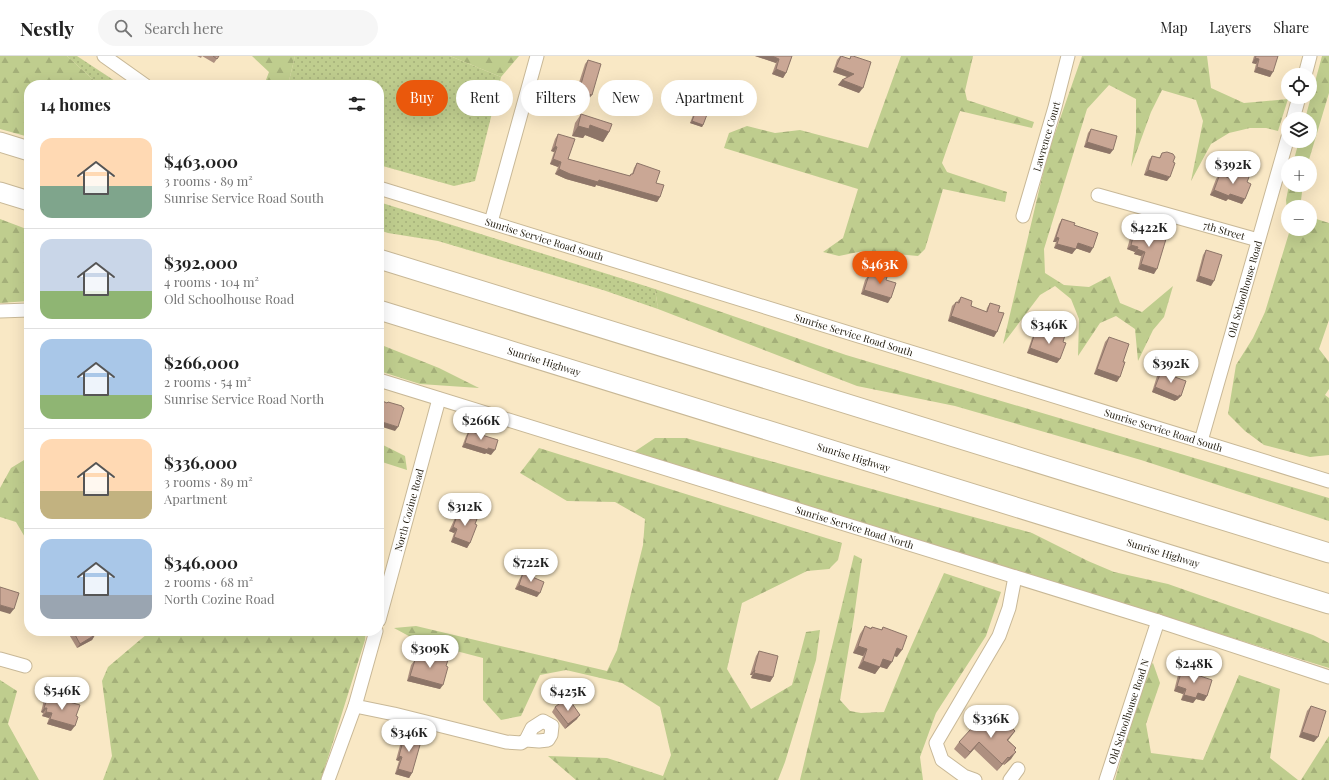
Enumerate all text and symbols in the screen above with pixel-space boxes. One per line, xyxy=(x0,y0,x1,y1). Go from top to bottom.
search box xyxy=(98,10,378,46)
text: Nestly xyxy=(20,15,74,41)
icon: search xyxy=(112,17,134,39)
text: Search here xyxy=(144,18,223,38)
text: Map xyxy=(1160,18,1188,37)
text: Layers xyxy=(1210,18,1251,37)
text: Share xyxy=(1273,18,1309,37)
map controls xyxy=(1281,68,1317,236)
button: locate xyxy=(1281,68,1317,104)
chip: Buy xyxy=(396,80,448,116)
chip: Rent xyxy=(456,80,513,116)
chip: Filters xyxy=(521,80,590,116)
chip: New xyxy=(598,80,653,116)
chip: Apartment xyxy=(661,80,757,116)
text: 14 homes xyxy=(40,93,111,115)
icon: filters xyxy=(346,93,368,115)
street label: Lawrence Court xyxy=(1029,99,1063,173)
button: layers xyxy=(1281,112,1317,148)
text: $463,000 xyxy=(164,150,238,172)
pin: $392K xyxy=(1205,151,1261,185)
icon: home xyxy=(72,154,120,202)
text: $392K xyxy=(1214,155,1252,172)
button: + xyxy=(1281,156,1317,192)
text: 3 rooms · 89 m² xyxy=(164,172,253,189)
text: Sunrise Service Road South xyxy=(164,189,324,206)
button: − xyxy=(1281,200,1317,236)
street label: Sunrise Service Road South xyxy=(483,214,605,264)
pin: $422K xyxy=(1121,214,1177,248)
text: $422K xyxy=(1130,218,1168,235)
street label: 7th Street xyxy=(1202,218,1247,243)
street label: Old Schoolhouse Road xyxy=(1224,239,1265,339)
text: $392,000 xyxy=(164,251,238,273)
pin: $463K xyxy=(852,251,908,285)
icon: home xyxy=(72,255,120,303)
text: $463K xyxy=(861,255,899,272)
text: 4 rooms · 104 m² xyxy=(164,273,259,290)
text: Old Schoolhouse Road xyxy=(164,290,294,307)
street label: Sunrise Service Road South xyxy=(793,310,915,359)
pin: $346K xyxy=(1021,311,1077,345)
text: $346K xyxy=(1030,315,1068,332)
street label: Sunrise Highway xyxy=(506,343,583,379)
pin: $392K xyxy=(1143,350,1199,384)
text: $266,000 xyxy=(164,351,239,373)
text: $392K xyxy=(1152,354,1190,371)
icon: home xyxy=(72,355,120,403)
text: 2 rooms · 54 m² xyxy=(164,373,252,390)
text: Sunrise Service Road North xyxy=(164,390,324,407)
street label: Sunrise Service Road South xyxy=(1103,405,1225,455)
pin: $266K xyxy=(453,407,509,441)
text: $266K xyxy=(462,411,500,428)
street label: Sunrise Highway xyxy=(815,439,892,475)
text: $336,000 xyxy=(164,451,237,473)
icon: home xyxy=(72,455,120,503)
street label: North Cozine Road xyxy=(391,467,427,553)
text: 3 rooms · 89 m² xyxy=(164,473,253,490)
text: Apartment xyxy=(164,490,227,507)
pin: $312K xyxy=(437,493,493,527)
text: $312K xyxy=(448,497,482,514)
street label: Sunrise Service Road North xyxy=(794,502,916,552)
street label: Sunrise Highway xyxy=(1125,535,1202,571)
pin: $722K xyxy=(503,549,559,583)
text: $346,000 xyxy=(164,551,238,573)
text: $722K xyxy=(513,553,549,570)
icon: home xyxy=(72,555,120,603)
text: 2 rooms · 68 m² xyxy=(164,573,253,590)
text: North Cozine Road xyxy=(164,590,275,607)
pin: $309K xyxy=(402,635,458,669)
text: $309K xyxy=(411,639,449,656)
pin: $248K xyxy=(1166,650,1222,684)
text: $248K xyxy=(1175,654,1213,671)
street label: Old Schoolhouse Road N xyxy=(1105,657,1152,766)
pin: $546K xyxy=(34,677,90,711)
pin: $425K xyxy=(540,678,596,712)
text: $546K xyxy=(44,681,80,698)
text: $425K xyxy=(550,682,586,699)
pin: $336K xyxy=(963,705,1019,739)
text: $336K xyxy=(973,709,1009,726)
pin: $346K xyxy=(381,719,437,753)
text: $346K xyxy=(390,723,428,740)

